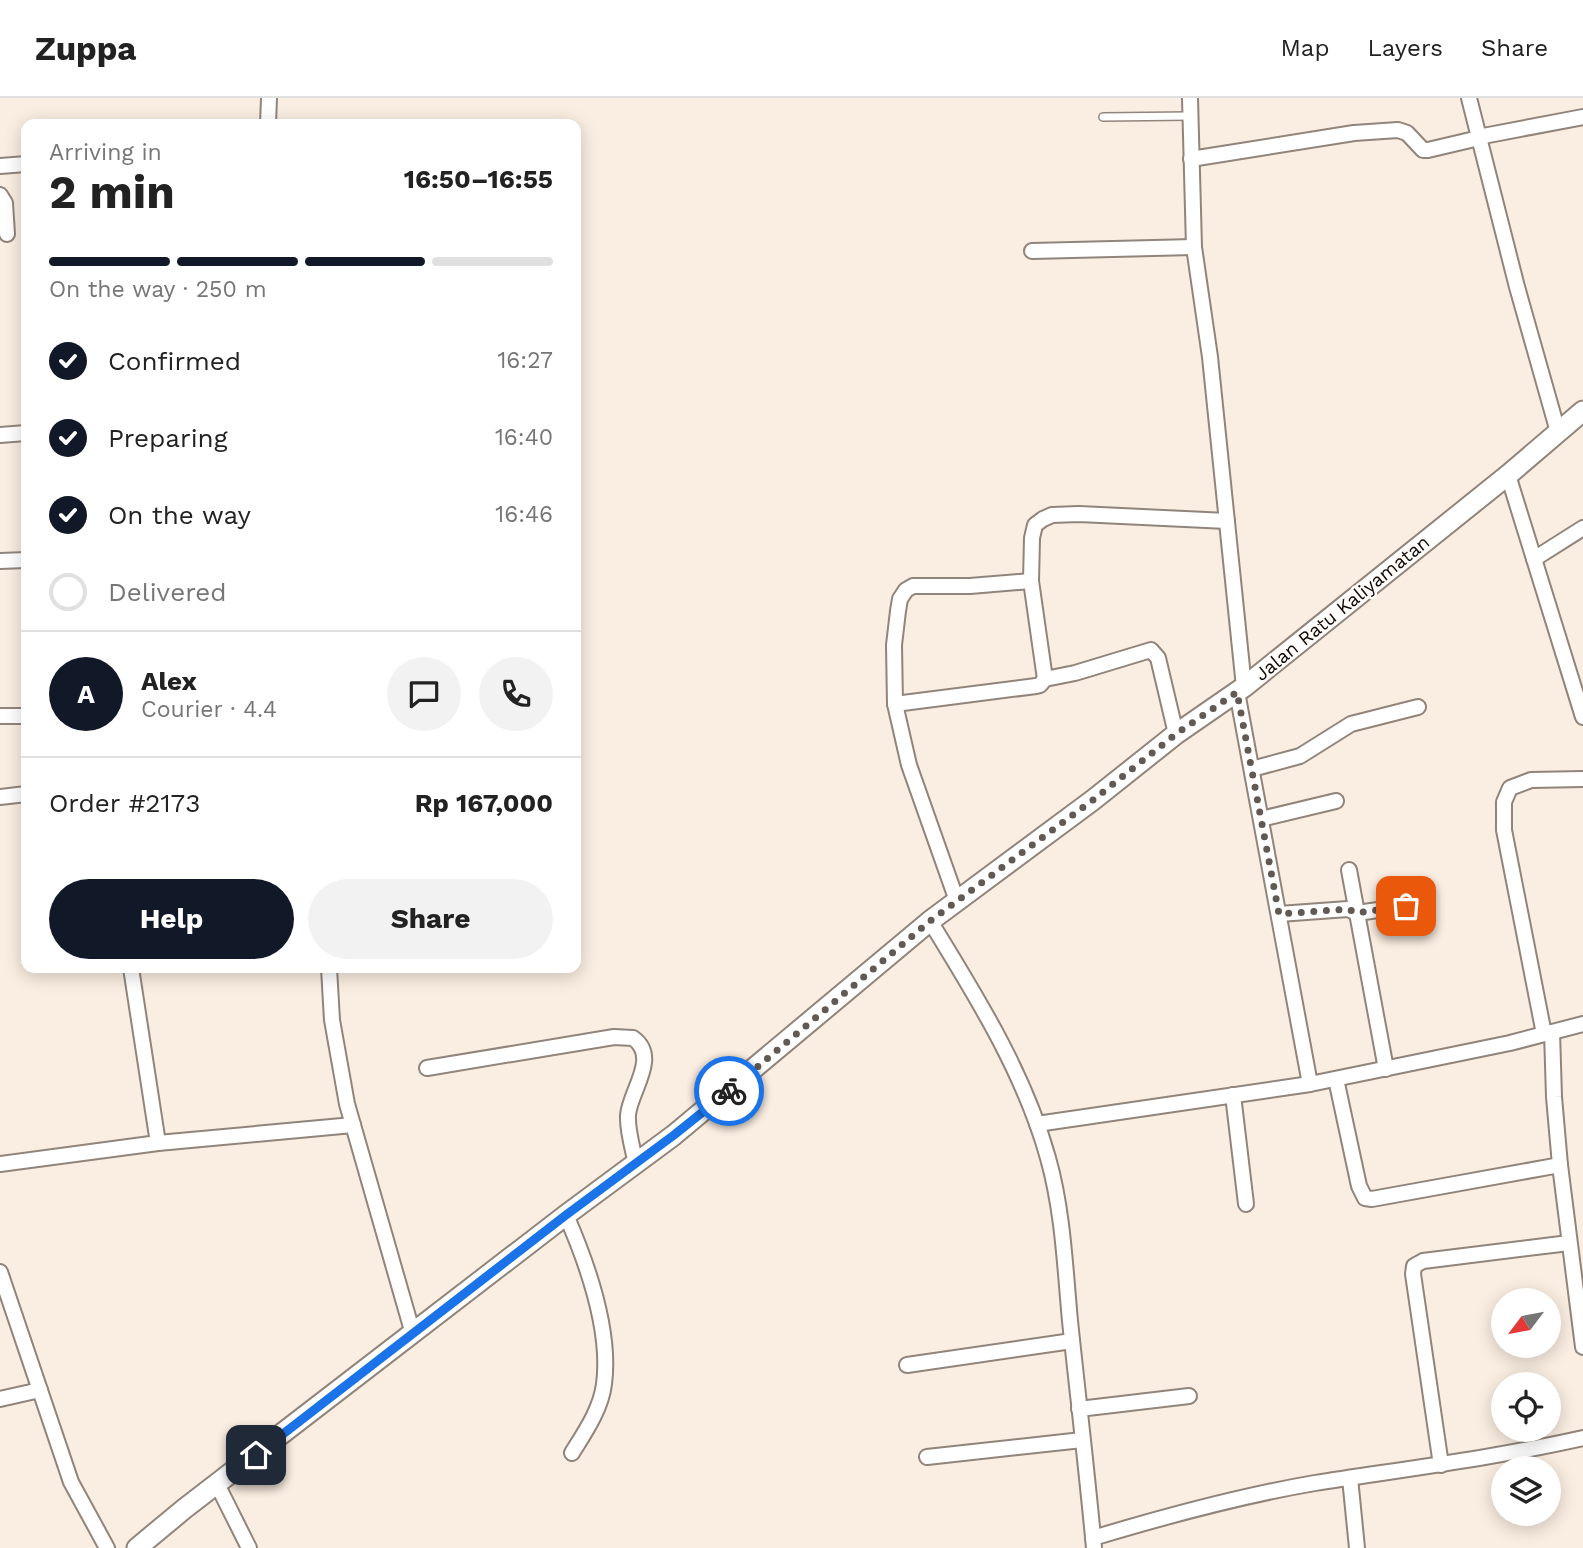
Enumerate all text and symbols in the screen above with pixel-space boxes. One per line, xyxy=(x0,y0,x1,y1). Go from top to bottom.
text: Zuppa xyxy=(35,29,136,68)
text: Map xyxy=(1281,34,1329,62)
text: Layers xyxy=(1367,34,1443,62)
text: Share xyxy=(1481,34,1548,62)
text: Arriving in xyxy=(49,139,162,166)
text: 16:50–16:55 xyxy=(404,164,553,194)
text: 2 min xyxy=(49,165,175,219)
text: On the way · 250 m xyxy=(49,276,267,303)
icon: check xyxy=(49,342,87,380)
text: Confirmed xyxy=(108,346,241,376)
text: 16:27 xyxy=(497,347,553,374)
icon: check xyxy=(49,419,87,457)
text: Preparing xyxy=(108,423,228,453)
text: 16:40 xyxy=(495,424,553,451)
icon: check xyxy=(49,496,87,534)
text: On the way xyxy=(108,500,251,530)
text: 16:46 xyxy=(495,501,553,528)
street label: Jalan Ratu Kaliyamatan xyxy=(1250,530,1434,686)
text: Delivered xyxy=(108,577,227,607)
button: chat xyxy=(387,657,461,731)
button: phone xyxy=(479,657,553,731)
text: Alex xyxy=(141,666,197,696)
text: A xyxy=(77,679,95,709)
text: Courier · 4.4 xyxy=(141,696,277,723)
text: Order #2173 xyxy=(49,788,200,818)
text: Rp 167,000 xyxy=(415,788,553,818)
pin xyxy=(1376,876,1436,936)
button: Help xyxy=(49,879,294,959)
button: Share xyxy=(308,879,553,959)
icon: bag xyxy=(1387,887,1425,925)
courier xyxy=(694,1056,764,1126)
icon: bike xyxy=(710,1072,748,1110)
north arrow xyxy=(1491,1288,1561,1358)
map controls xyxy=(1491,1288,1561,1526)
button: locate xyxy=(1491,1372,1561,1442)
pin xyxy=(226,1425,286,1485)
icon: home xyxy=(237,1436,275,1474)
button: layers xyxy=(1491,1456,1561,1526)

